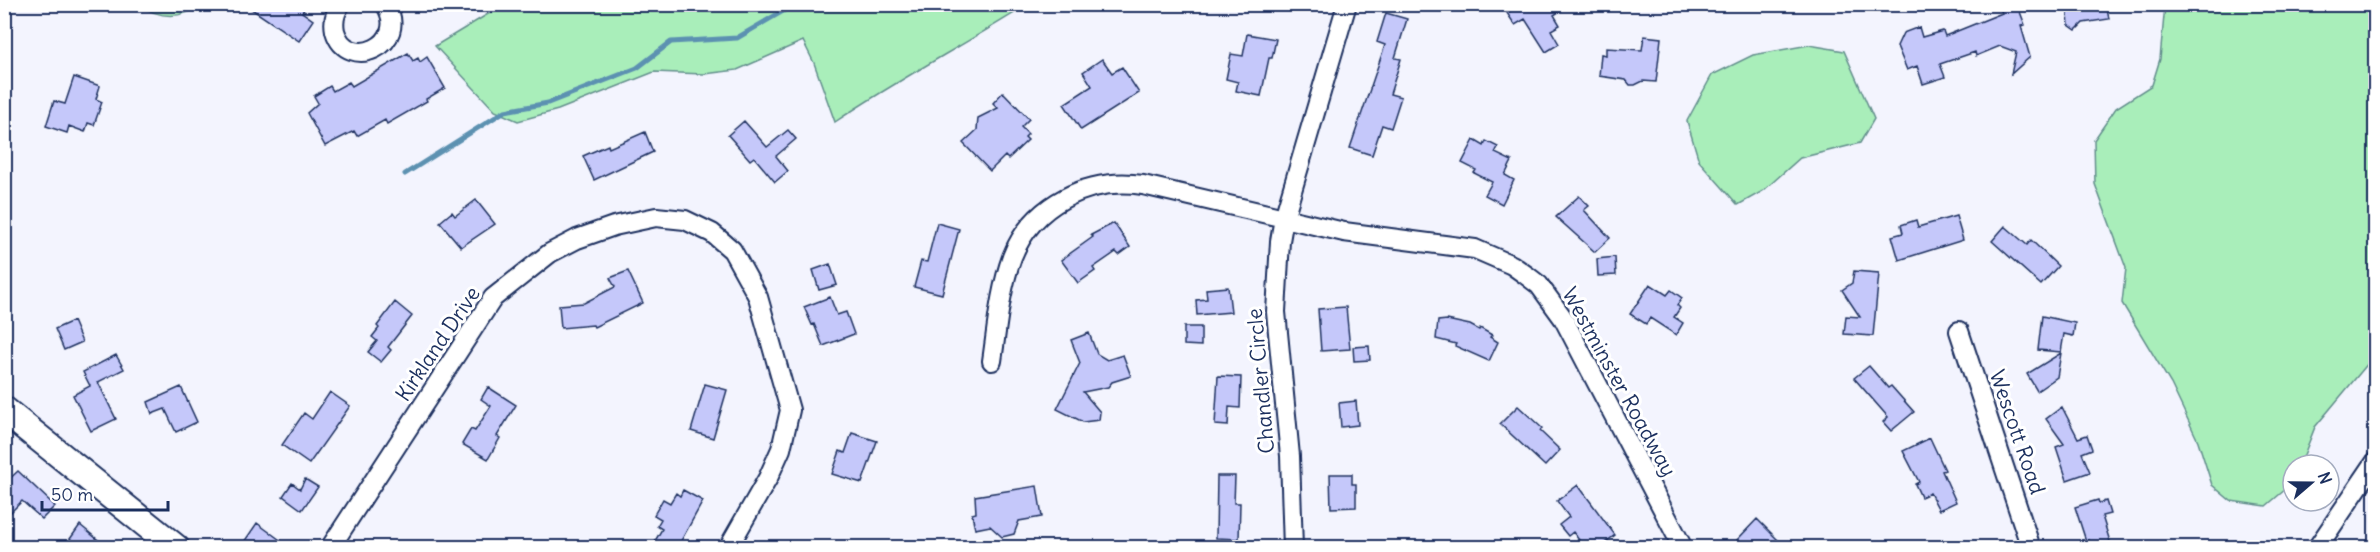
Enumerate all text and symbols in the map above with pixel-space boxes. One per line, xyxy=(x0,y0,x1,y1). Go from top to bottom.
street label: Kirkland Drive xyxy=(389,281,486,406)
street label: Westminster Roadway xyxy=(1556,282,1683,481)
street label: Chandler Circle xyxy=(1241,307,1280,455)
street label: Wescott Road xyxy=(1984,366,2051,498)
north arrow xyxy=(2281,453,2341,513)
text: N xyxy=(2314,469,2336,486)
scale bar xyxy=(42,474,168,512)
text: 50 m xyxy=(51,483,93,506)

